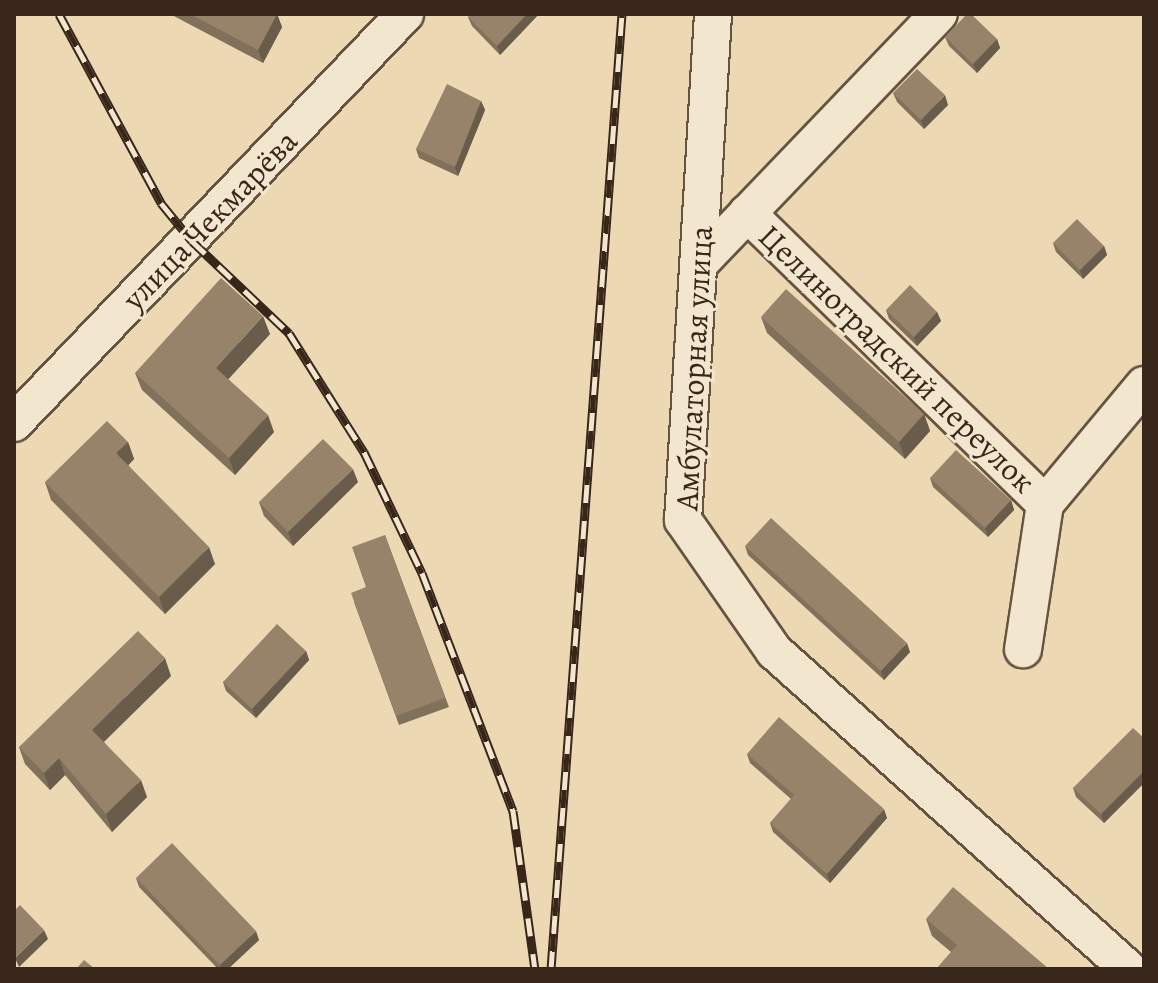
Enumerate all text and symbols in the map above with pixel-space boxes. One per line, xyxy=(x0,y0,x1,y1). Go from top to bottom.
street label: улица Чекмарёва xyxy=(114,122,306,318)
street label: Целиноградский переулок xyxy=(751,217,1043,501)
street label: Амбулаторная улица xyxy=(667,225,721,511)

